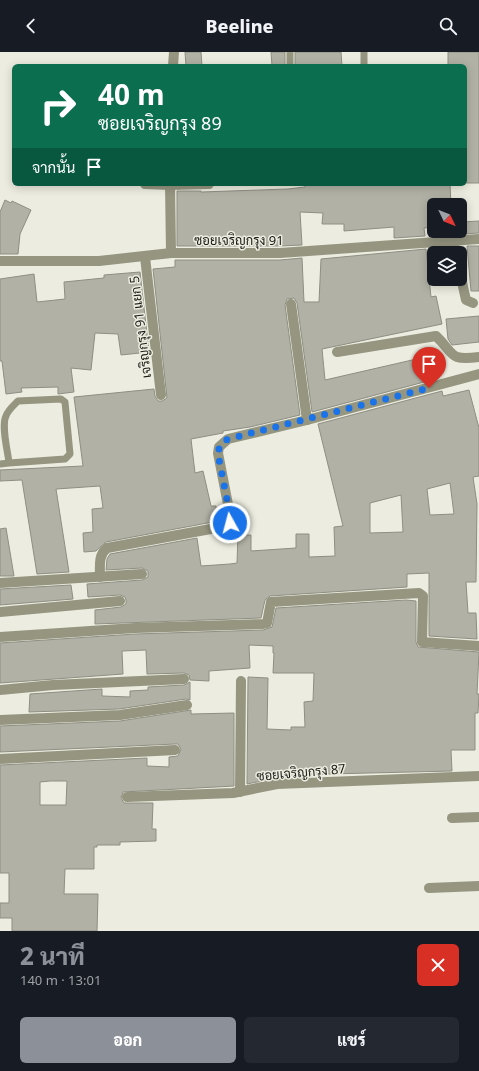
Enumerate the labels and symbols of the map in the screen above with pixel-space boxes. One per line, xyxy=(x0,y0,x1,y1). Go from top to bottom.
north arrow xyxy=(427,198,467,238)
street label: ซอยเจริญกรุง 91 xyxy=(194,231,284,250)
street label: เจริญกรุง 91 แยก 5 xyxy=(125,275,156,379)
pin xyxy=(412,347,446,388)
position arrow xyxy=(209,502,251,544)
street label: ซอยเจริญกรุง 87 xyxy=(256,759,346,786)

